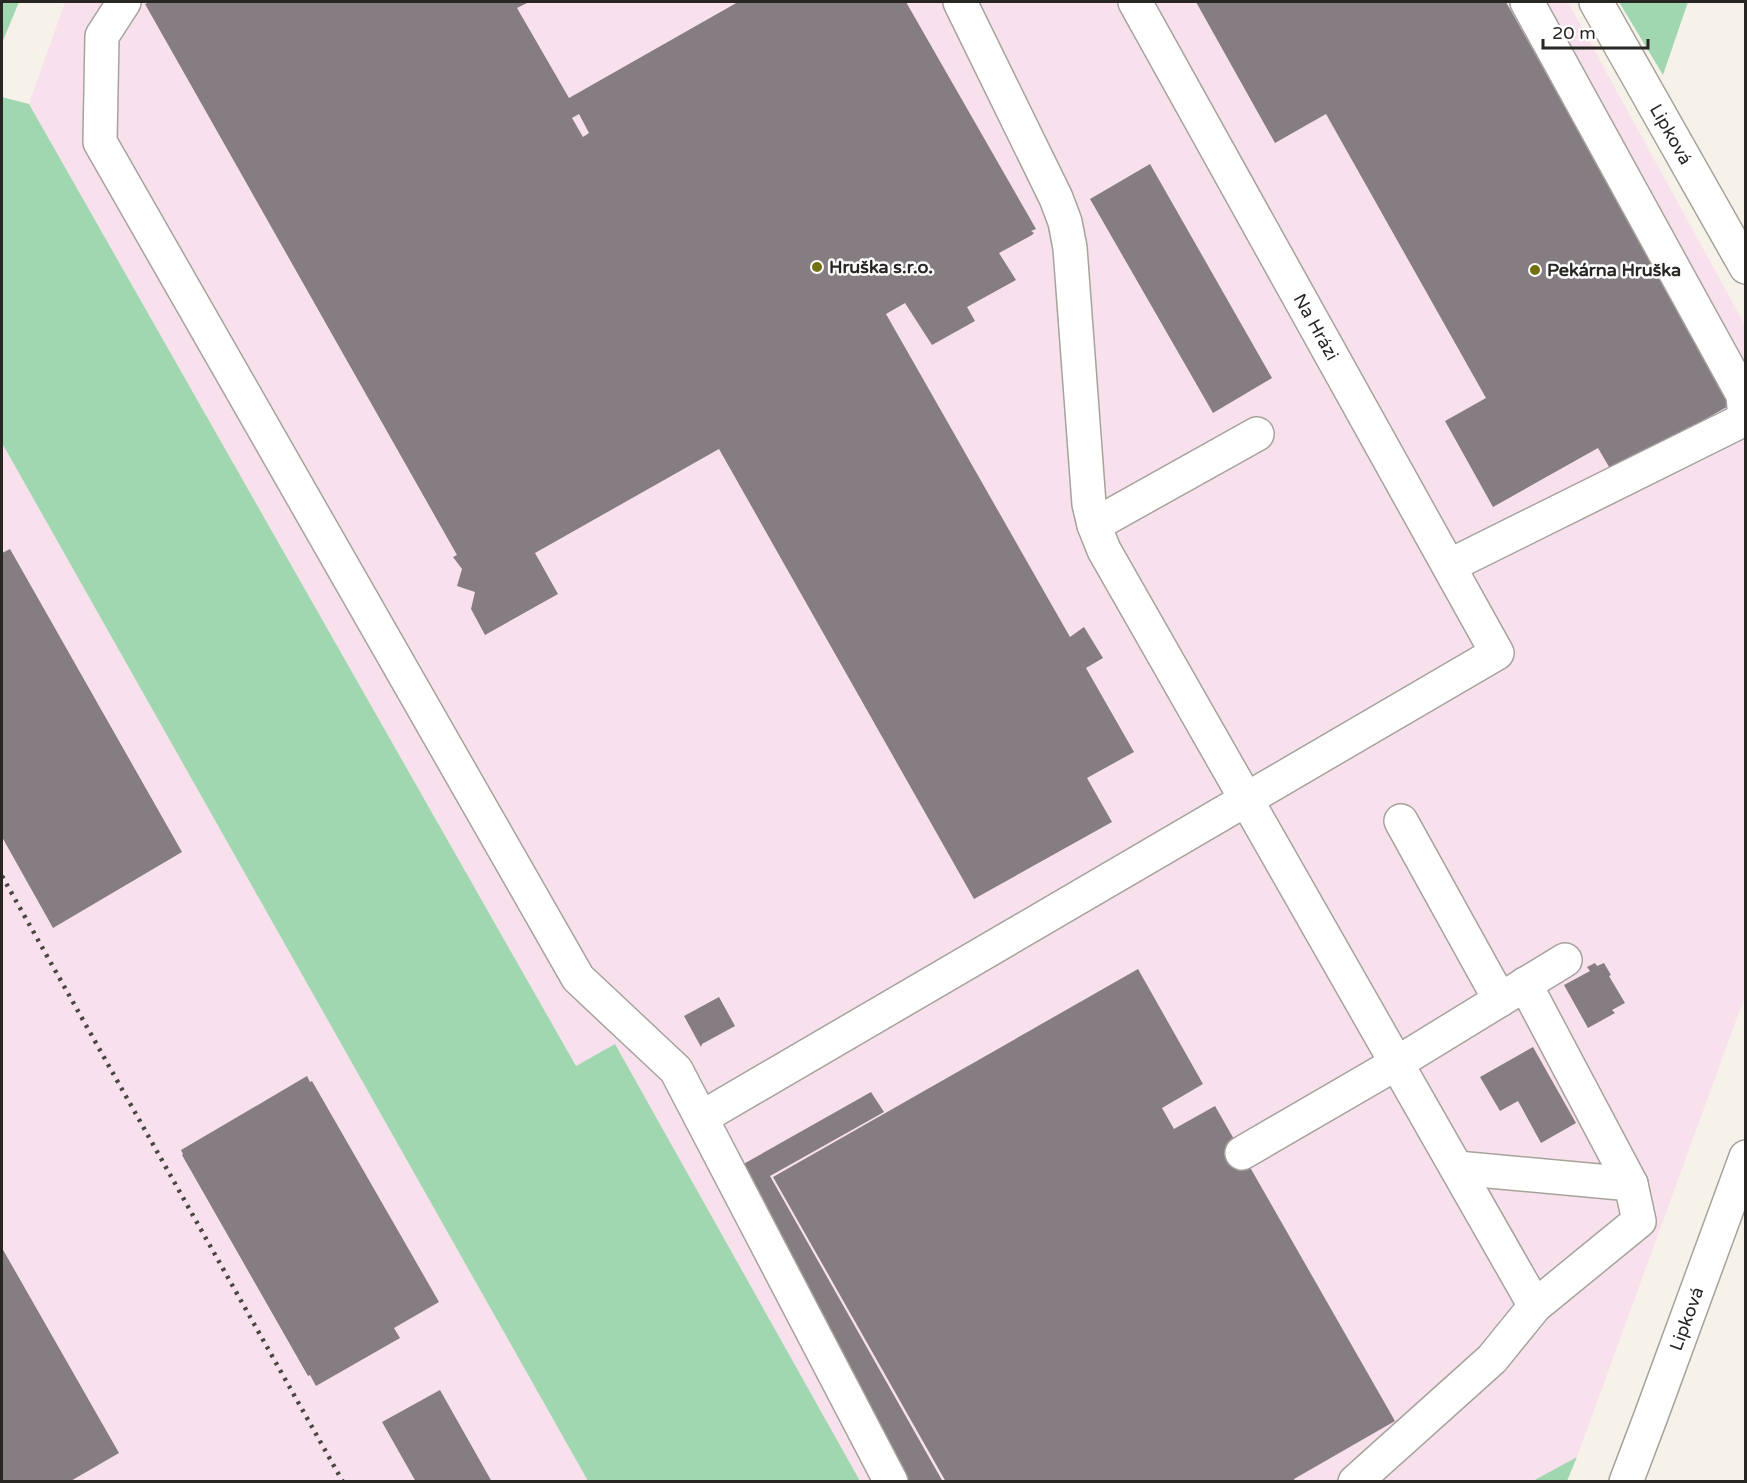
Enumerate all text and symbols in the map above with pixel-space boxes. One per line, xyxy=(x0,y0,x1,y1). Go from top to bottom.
scale bar xyxy=(1543,12,1648,50)
text: 20 m xyxy=(1552,22,1596,44)
street label: Lipková xyxy=(1645,100,1697,169)
place label: Hruška s.r.o. xyxy=(829,256,933,278)
place label: Pekárna Hruška xyxy=(1547,259,1681,281)
marker: Hruška s.r.o. xyxy=(810,260,824,274)
marker: Pekárna Hruška xyxy=(1528,263,1542,277)
street label: Na Hrázi xyxy=(1289,290,1343,364)
street label: Lipková xyxy=(1665,1284,1708,1354)

